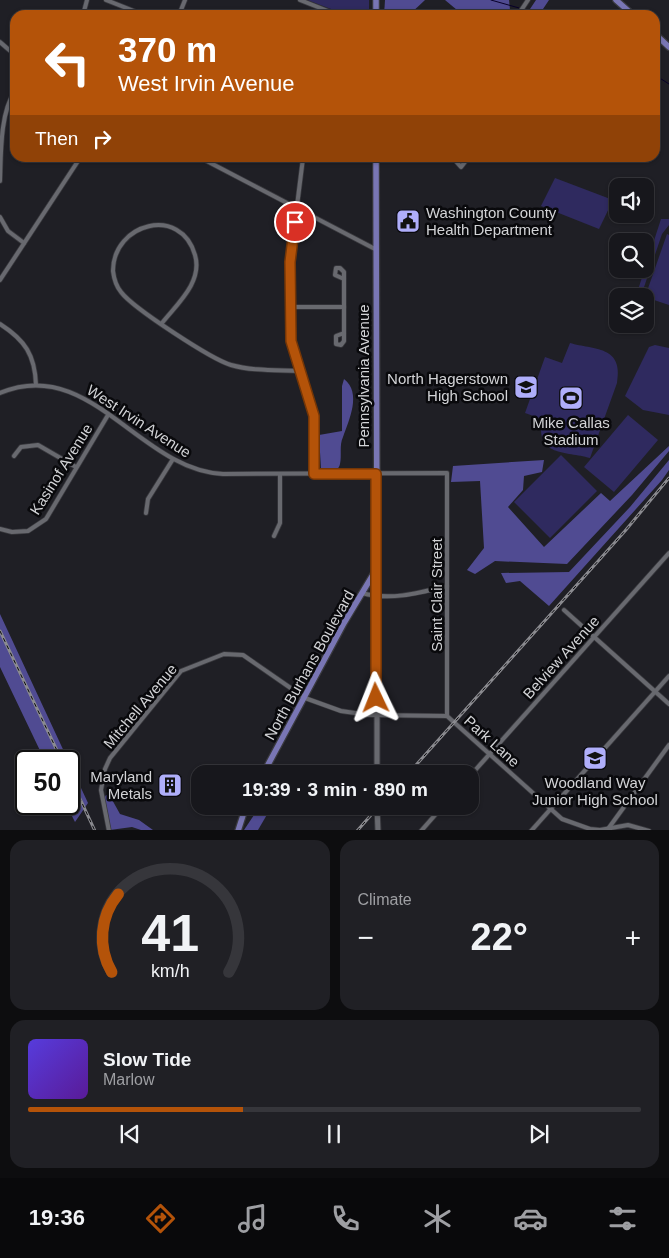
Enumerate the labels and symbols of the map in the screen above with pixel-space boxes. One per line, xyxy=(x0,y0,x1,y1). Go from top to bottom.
pin xyxy=(274,201,316,243)
place label: Washington County Health Department xyxy=(426,204,557,238)
public building icon: Washington County Health Department xyxy=(395,208,421,234)
street label: Pennsylvania Avenue xyxy=(355,304,372,448)
place label: North Hagerstown High School xyxy=(387,370,508,404)
school or university icon: North Hagerstown High School xyxy=(513,374,539,400)
street label: West Irvin Avenue xyxy=(84,381,194,461)
sports icon: Mike Callas Stadium xyxy=(558,385,584,411)
place label: Mike Callas Stadium xyxy=(532,414,610,448)
street label: Kasinof Avenue xyxy=(26,420,96,518)
street label: Saint Clair Street xyxy=(428,537,445,652)
street label: North Burhans Boulevard xyxy=(261,587,357,743)
street label: Belview Avenue xyxy=(519,612,603,702)
street label: Mitchell Avenue xyxy=(100,660,180,752)
position arrow xyxy=(349,671,401,723)
street label: Park Lane xyxy=(461,712,523,770)
school or university icon: Woodland Way Junior High School xyxy=(582,745,608,771)
speed limit sign: 50 xyxy=(15,750,80,815)
place label: Maryland Metals xyxy=(90,768,152,802)
building icon: Maryland Metals xyxy=(157,772,183,798)
place label: Woodland Way Junior High School xyxy=(532,774,658,808)

